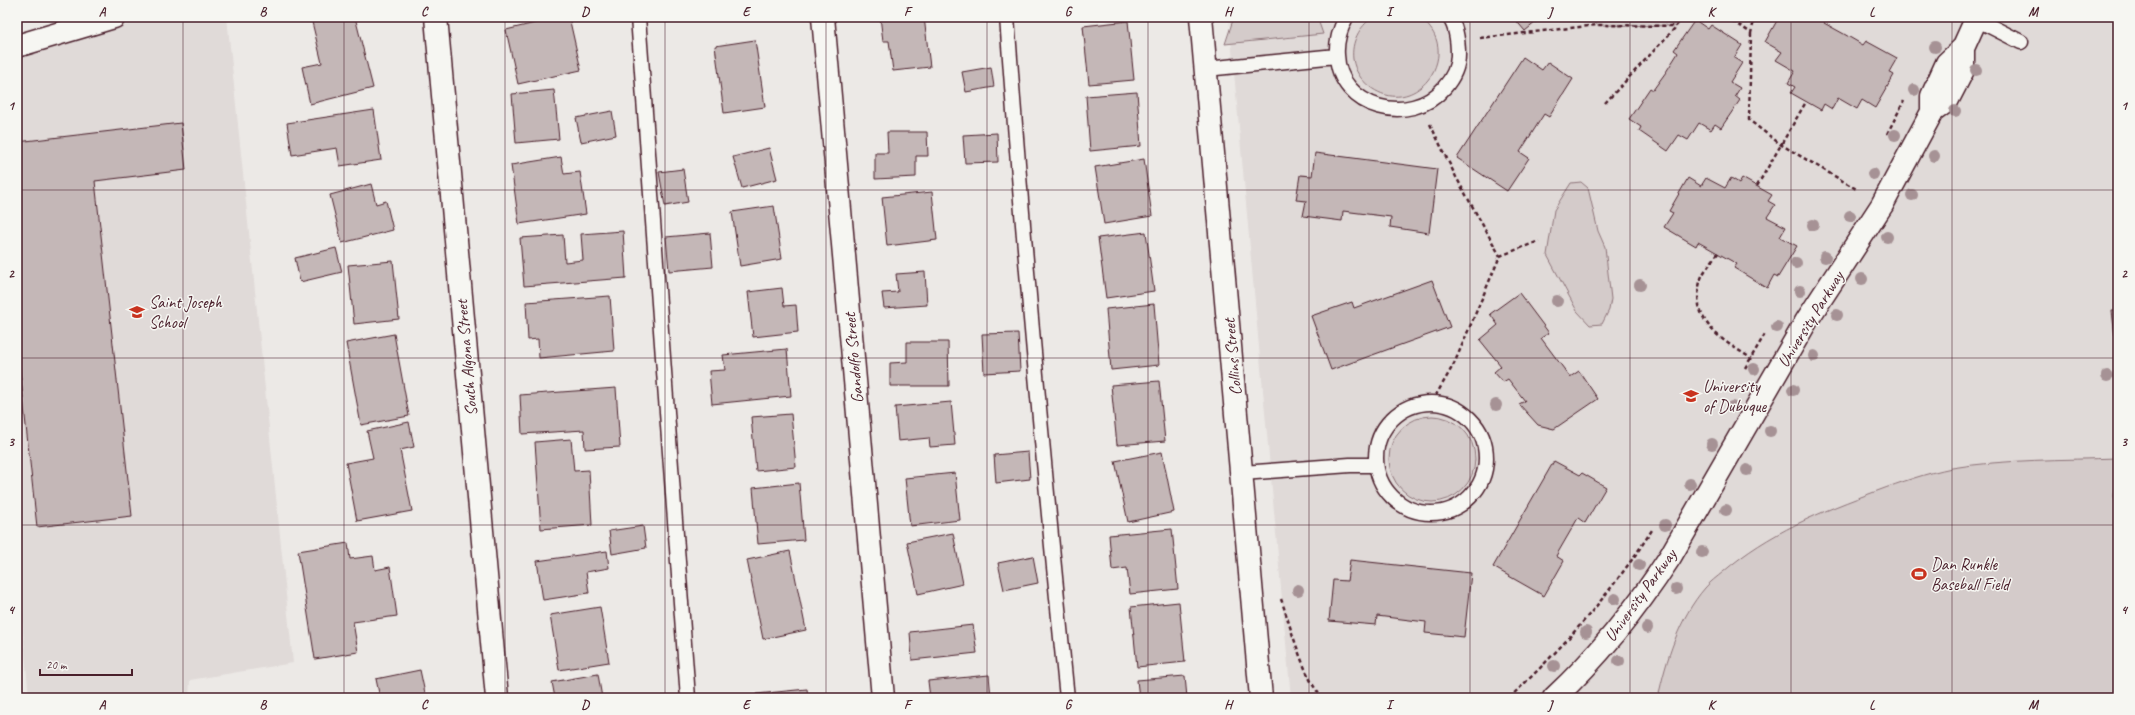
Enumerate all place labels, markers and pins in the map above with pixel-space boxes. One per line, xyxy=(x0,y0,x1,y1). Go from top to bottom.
place label: Saint Joseph School xyxy=(149,292,223,333)
school or university icon: Saint Joseph School xyxy=(128,303,146,321)
place label: University of Dubuque xyxy=(1703,376,1768,417)
school or university icon: University of Dubuque xyxy=(1682,387,1700,405)
place label: Dan Runkle Baseball Field xyxy=(1931,554,2011,595)
sports icon: Dan Runkle Baseball Field xyxy=(1910,565,1928,583)

